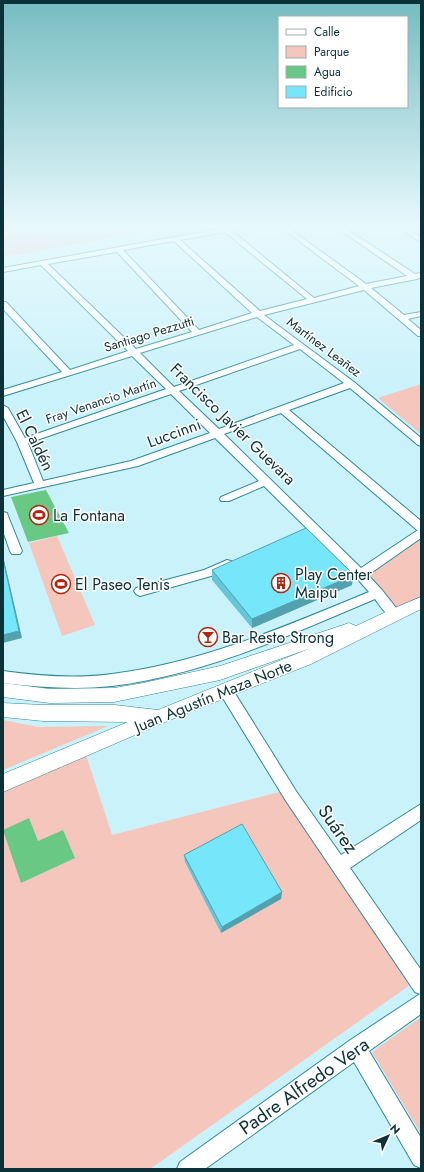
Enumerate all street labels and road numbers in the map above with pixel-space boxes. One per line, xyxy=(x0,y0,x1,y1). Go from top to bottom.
street label: Santiago Pezzutti xyxy=(102,311,196,357)
street label: Martínez Leañez xyxy=(283,313,365,381)
street label: Francisco Javier Guevara xyxy=(165,358,301,490)
street label: Fray Venancio Martín xyxy=(43,373,159,429)
street label: El Caldén xyxy=(10,406,60,474)
street label: Luccinni xyxy=(144,413,204,453)
street label: Juan Agustín Maza Norte xyxy=(129,654,295,739)
street label: Suárez xyxy=(311,799,365,859)
street label: Padre Alfredo Vera xyxy=(233,1031,375,1141)

